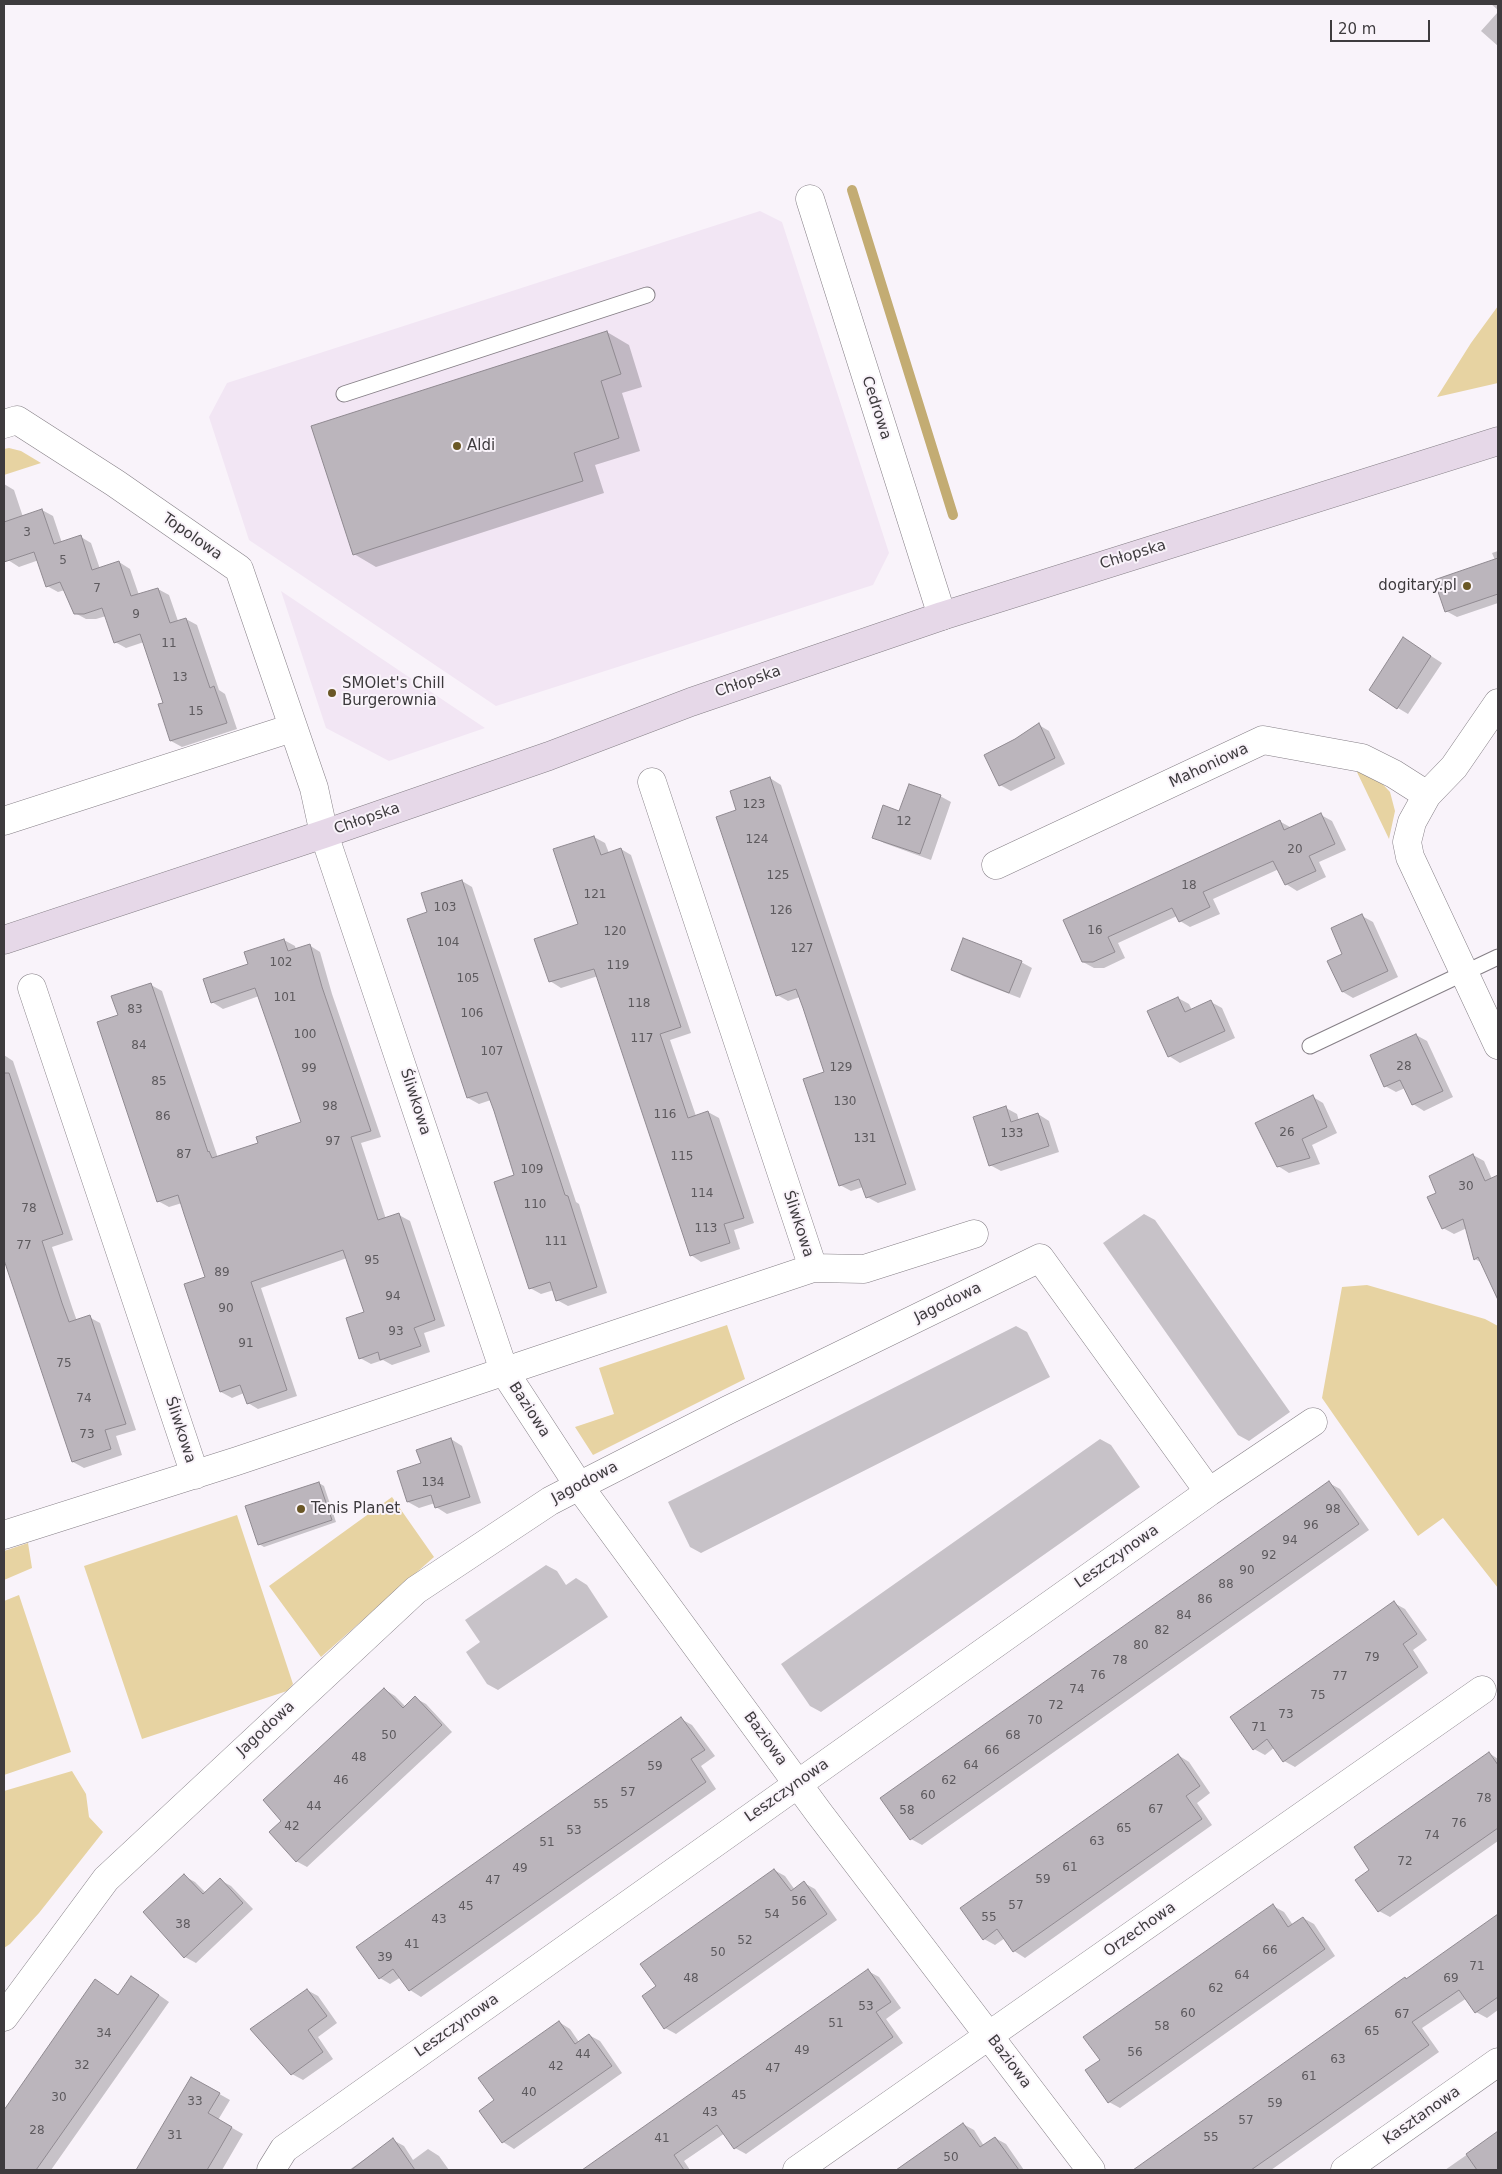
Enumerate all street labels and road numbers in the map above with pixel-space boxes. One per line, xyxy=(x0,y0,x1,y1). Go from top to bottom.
street label: Cedrowa xyxy=(857,374,895,442)
street label: Topolowa xyxy=(158,510,226,564)
street label: Chłopska xyxy=(1098,536,1168,574)
street label: Chłopska xyxy=(713,662,783,702)
street label: Mahoniowa xyxy=(1167,740,1251,792)
street label: Chłopska xyxy=(332,799,402,839)
street label: Śliwkowa xyxy=(396,1066,434,1138)
street label: Śliwkowa xyxy=(779,1188,817,1260)
street label: Jagodowa xyxy=(911,1279,985,1327)
street label: Baziowa xyxy=(505,1379,553,1441)
street label: Śliwkowa xyxy=(161,1394,199,1466)
street label: Jagodowa xyxy=(549,1458,621,1508)
street label: Leszczynowa xyxy=(1072,1521,1162,1593)
street label: Jagodowa xyxy=(233,1698,299,1760)
street label: Baziowa xyxy=(739,1709,791,1769)
street label: Leszczynowa xyxy=(742,1755,832,1827)
street label: Orzechowa xyxy=(1101,1899,1179,1961)
street label: Leszczynowa xyxy=(412,1990,502,2062)
street label: Baziowa xyxy=(983,2032,1035,2092)
street label: Kasztanowa xyxy=(1380,2083,1464,2149)

